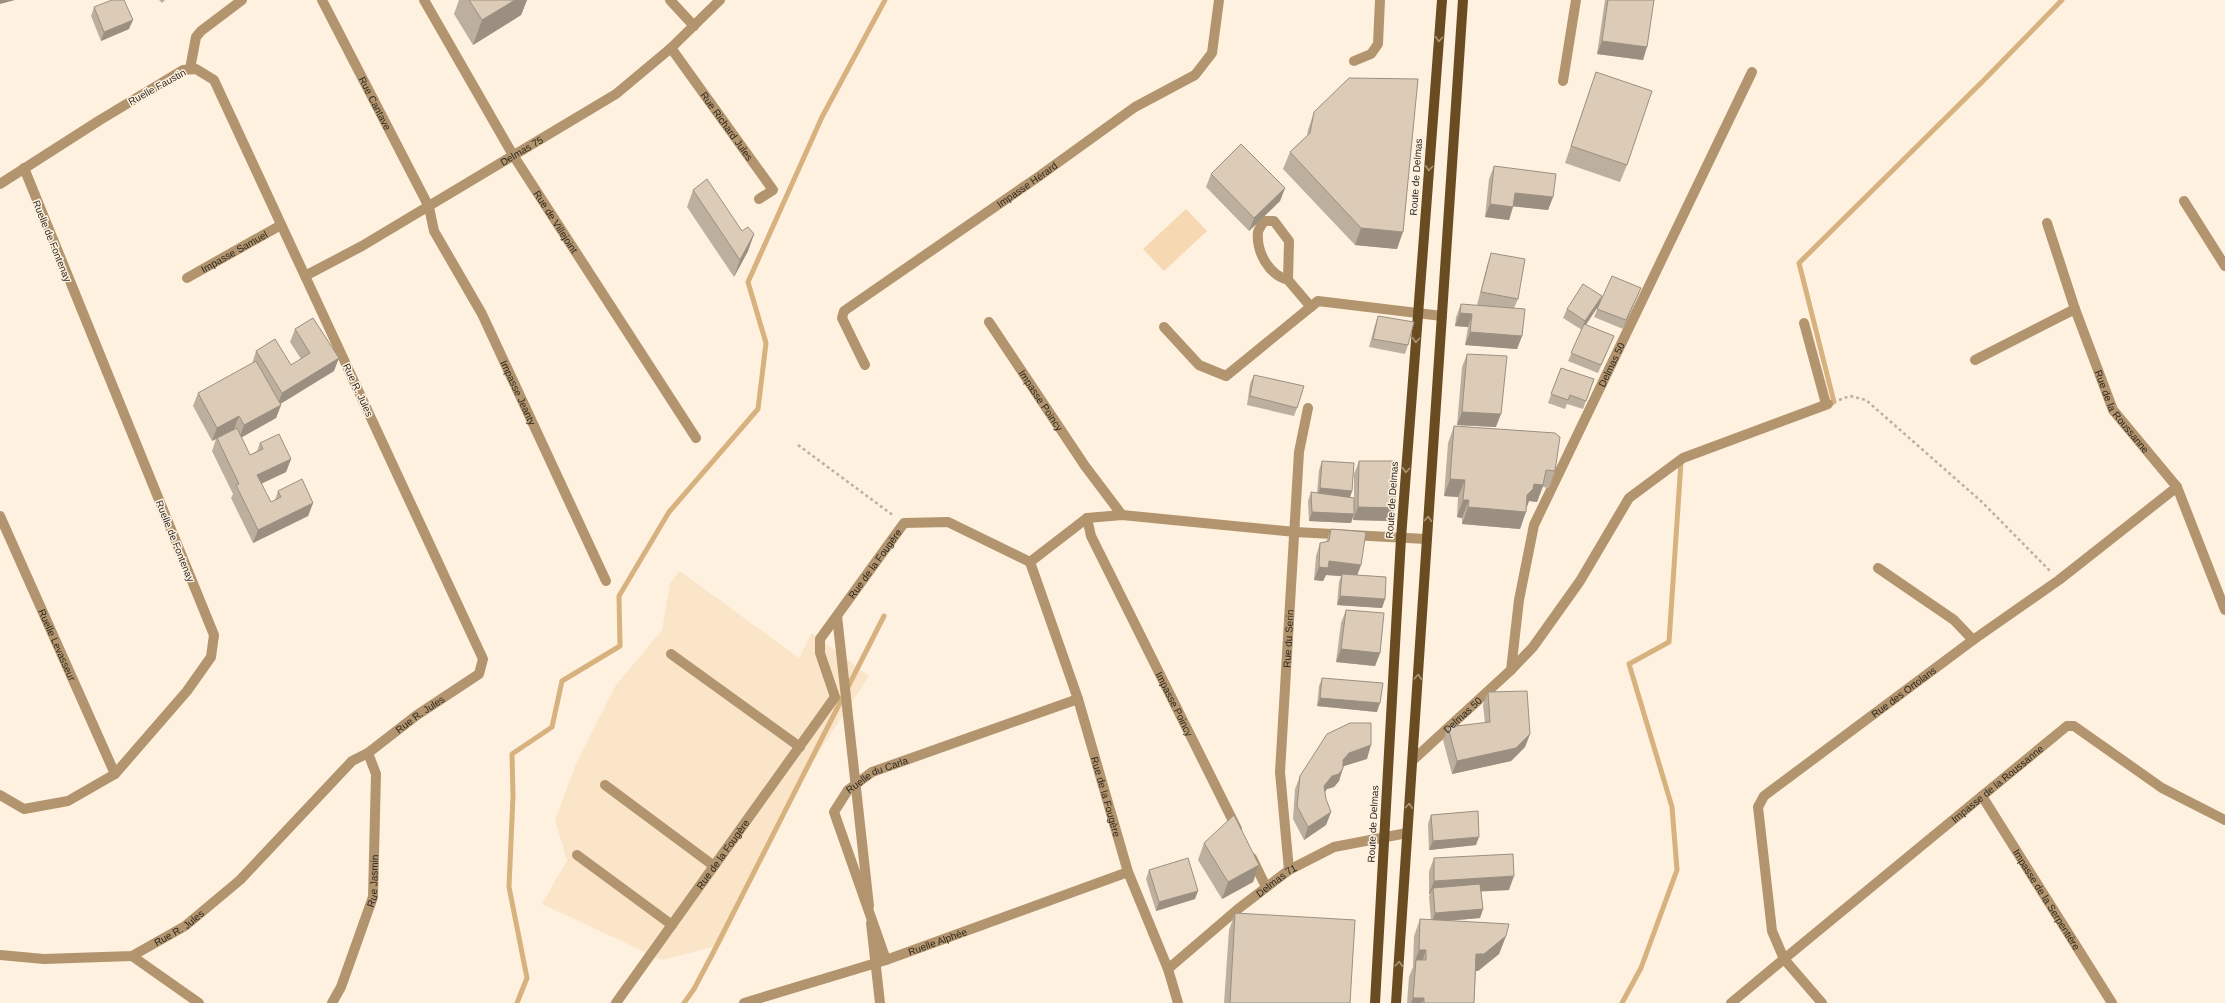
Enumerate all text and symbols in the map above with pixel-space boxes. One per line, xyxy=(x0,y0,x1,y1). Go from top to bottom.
one-way arrow xyxy=(1434,36,1443,42)
street label: Ruelle Faustin xyxy=(126,67,188,107)
street label: Rue Cantave xyxy=(357,75,394,132)
street label: Rue Richard Jules xyxy=(699,90,755,162)
street label: Delmas 75 xyxy=(498,133,545,168)
street label: Route de Delmas xyxy=(1408,138,1424,216)
street label: Impasse Hérard xyxy=(995,160,1059,209)
one-way arrow xyxy=(1424,165,1433,172)
street label: Rue de Villejoint xyxy=(532,188,580,255)
street label: Ruelle de Fontenay xyxy=(31,199,73,283)
street label: Impasse Samuel xyxy=(199,228,269,275)
one-way arrow xyxy=(1411,337,1420,343)
street label: Delmas 50 xyxy=(1596,340,1627,389)
street label: Impasse Jeanty xyxy=(499,358,538,427)
street label: Rue R. Jules xyxy=(341,362,375,418)
street label: Impasse Poincy xyxy=(1017,368,1065,433)
street label: Rue de la Roussanne xyxy=(2093,368,2152,455)
street label: Route de Delmas xyxy=(1384,461,1400,539)
one-way arrow xyxy=(1402,467,1411,473)
street label: Ruelle de Fontenay xyxy=(154,499,196,583)
one-way arrow xyxy=(1423,516,1432,522)
street label: Rue de la Fougère xyxy=(846,526,904,600)
street label: Ruelle Levasseur xyxy=(37,607,78,683)
street label: Rue du Serin xyxy=(1281,609,1295,668)
street label: Rue des Ortolans xyxy=(1869,664,1938,720)
street label: Impasse Poincy xyxy=(1154,670,1195,738)
one-way arrow xyxy=(1414,674,1423,680)
street label: Rue R. Jules xyxy=(393,693,446,735)
street label: Delmas 50 xyxy=(1441,694,1484,735)
street label: Impasse de la Roussanne xyxy=(1949,742,2046,825)
street label: Ruelle du Carla xyxy=(844,754,910,795)
street label: Rue de la Fougère xyxy=(1089,755,1123,838)
street label: Route de Delmas xyxy=(1365,785,1381,863)
one-way arrow xyxy=(1405,803,1414,809)
street label: Rue de la Fougère xyxy=(694,817,751,891)
street label: Impasse de la Serpentière xyxy=(2011,847,2083,952)
street label: Rue Jasmin xyxy=(364,854,380,909)
street label: Delmas 71 xyxy=(1254,861,1299,899)
street label: Rue R. Jules xyxy=(152,907,206,948)
street label: Ruelle Alphée xyxy=(906,925,969,957)
one-way arrow xyxy=(1394,961,1403,967)

